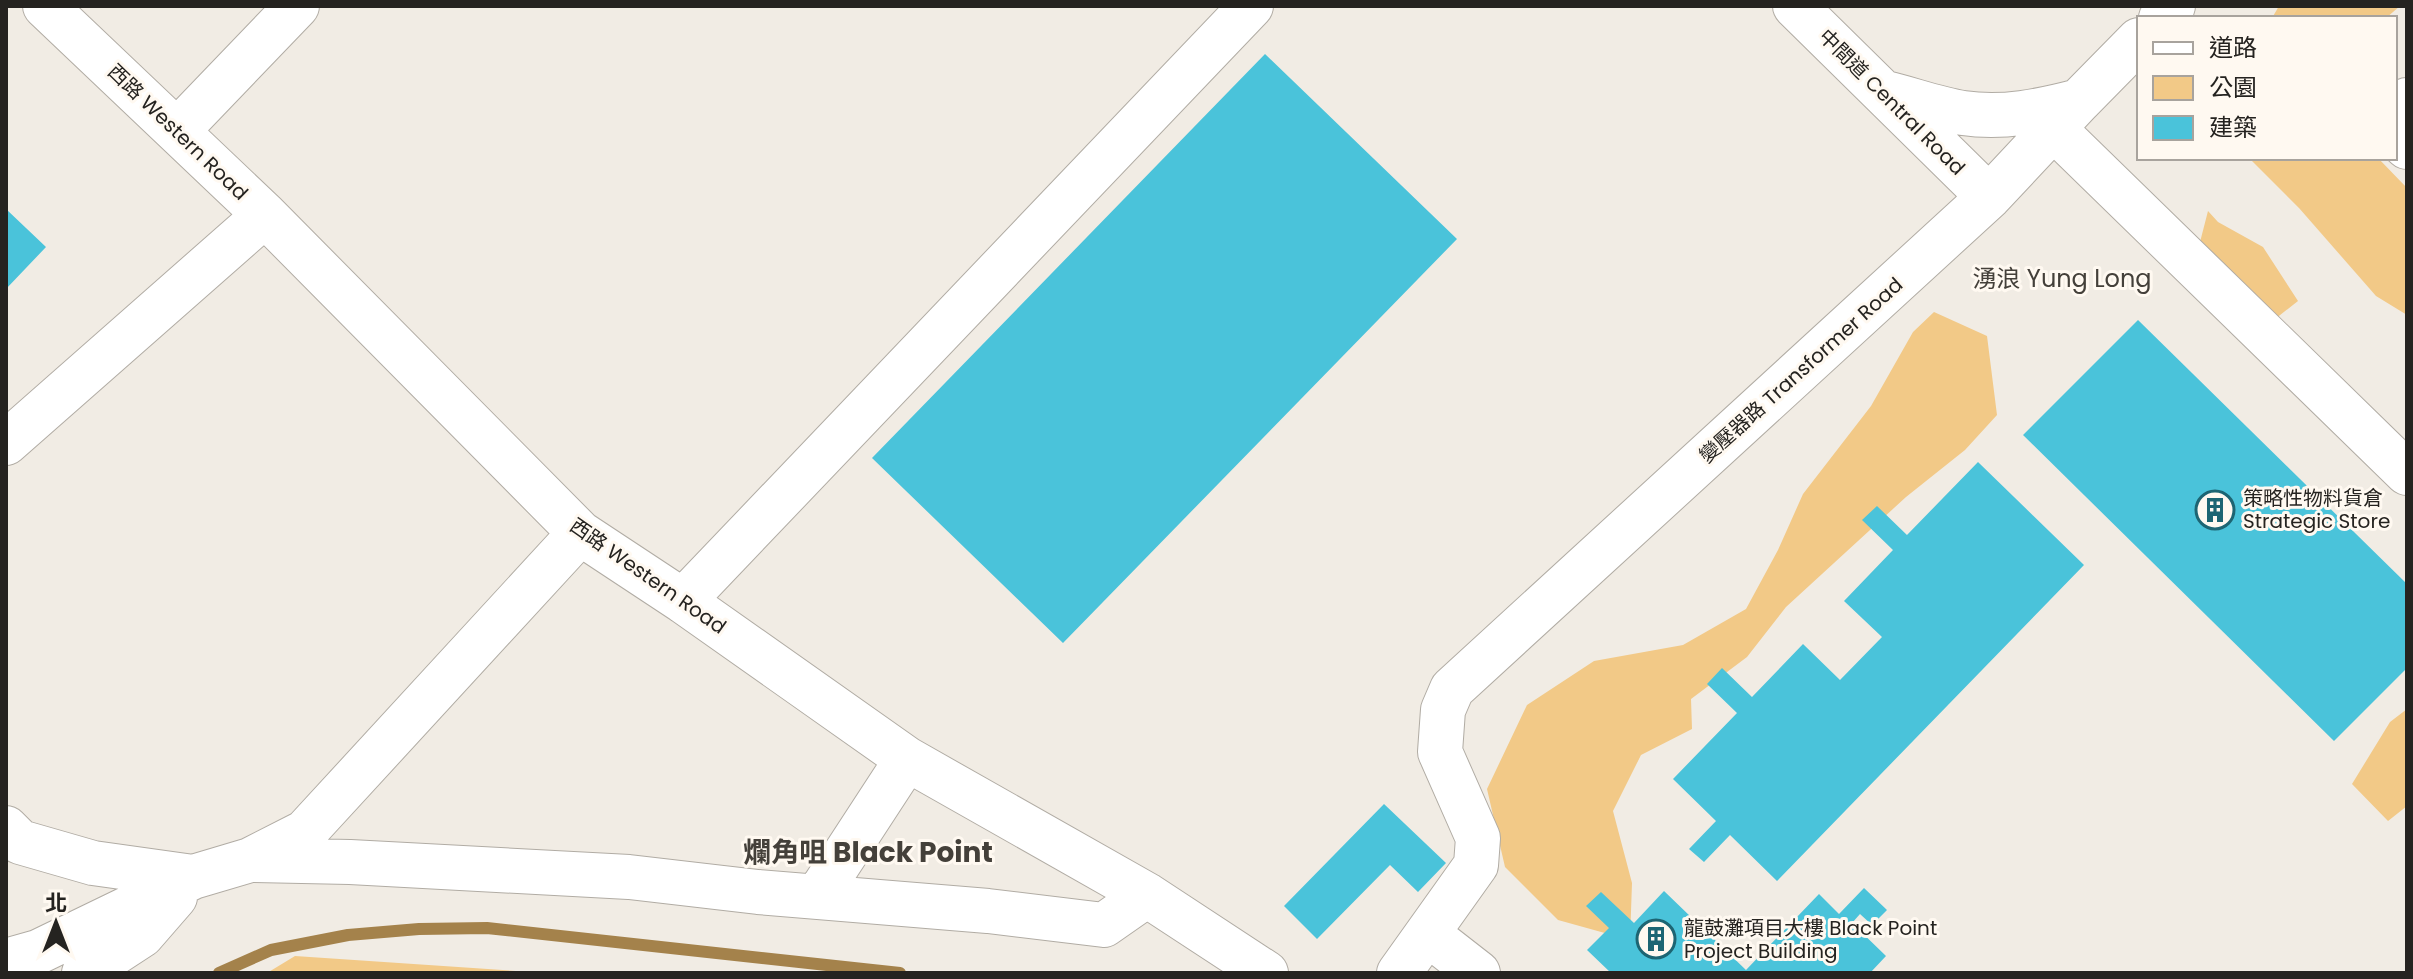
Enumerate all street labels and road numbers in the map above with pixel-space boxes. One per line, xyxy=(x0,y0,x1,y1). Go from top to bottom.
street label: 中間道 Central Road xyxy=(1813,23,1971,181)
street label: 西路 Western Road xyxy=(102,58,254,206)
street label: 變壓器路 Transformer Road xyxy=(1693,271,1909,469)
street label: 西路 Western Road xyxy=(564,511,732,641)

